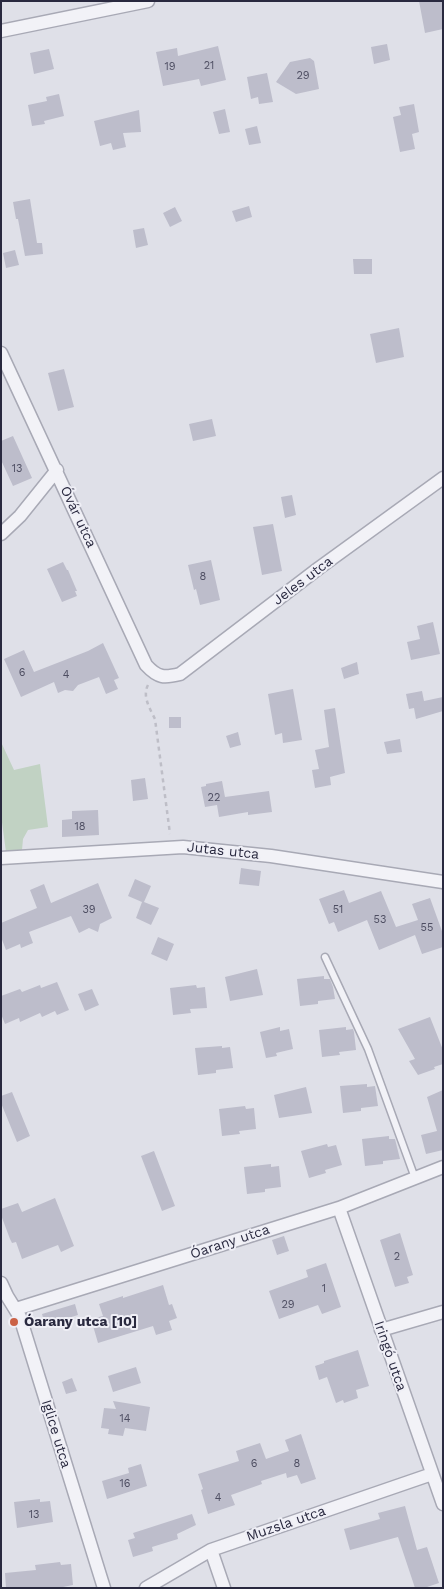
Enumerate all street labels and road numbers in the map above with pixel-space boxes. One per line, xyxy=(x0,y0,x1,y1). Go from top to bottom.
street label: Óvár utca xyxy=(56,483,100,551)
street label: Jeles utca xyxy=(270,553,336,609)
street label: Jutas utca xyxy=(186,839,260,863)
street label: Óarany utca xyxy=(188,1221,272,1263)
street label: Iringó utca xyxy=(370,1319,410,1393)
street label: Iglice utca xyxy=(38,1398,74,1470)
street label: Muzsla utca xyxy=(244,1503,328,1545)

